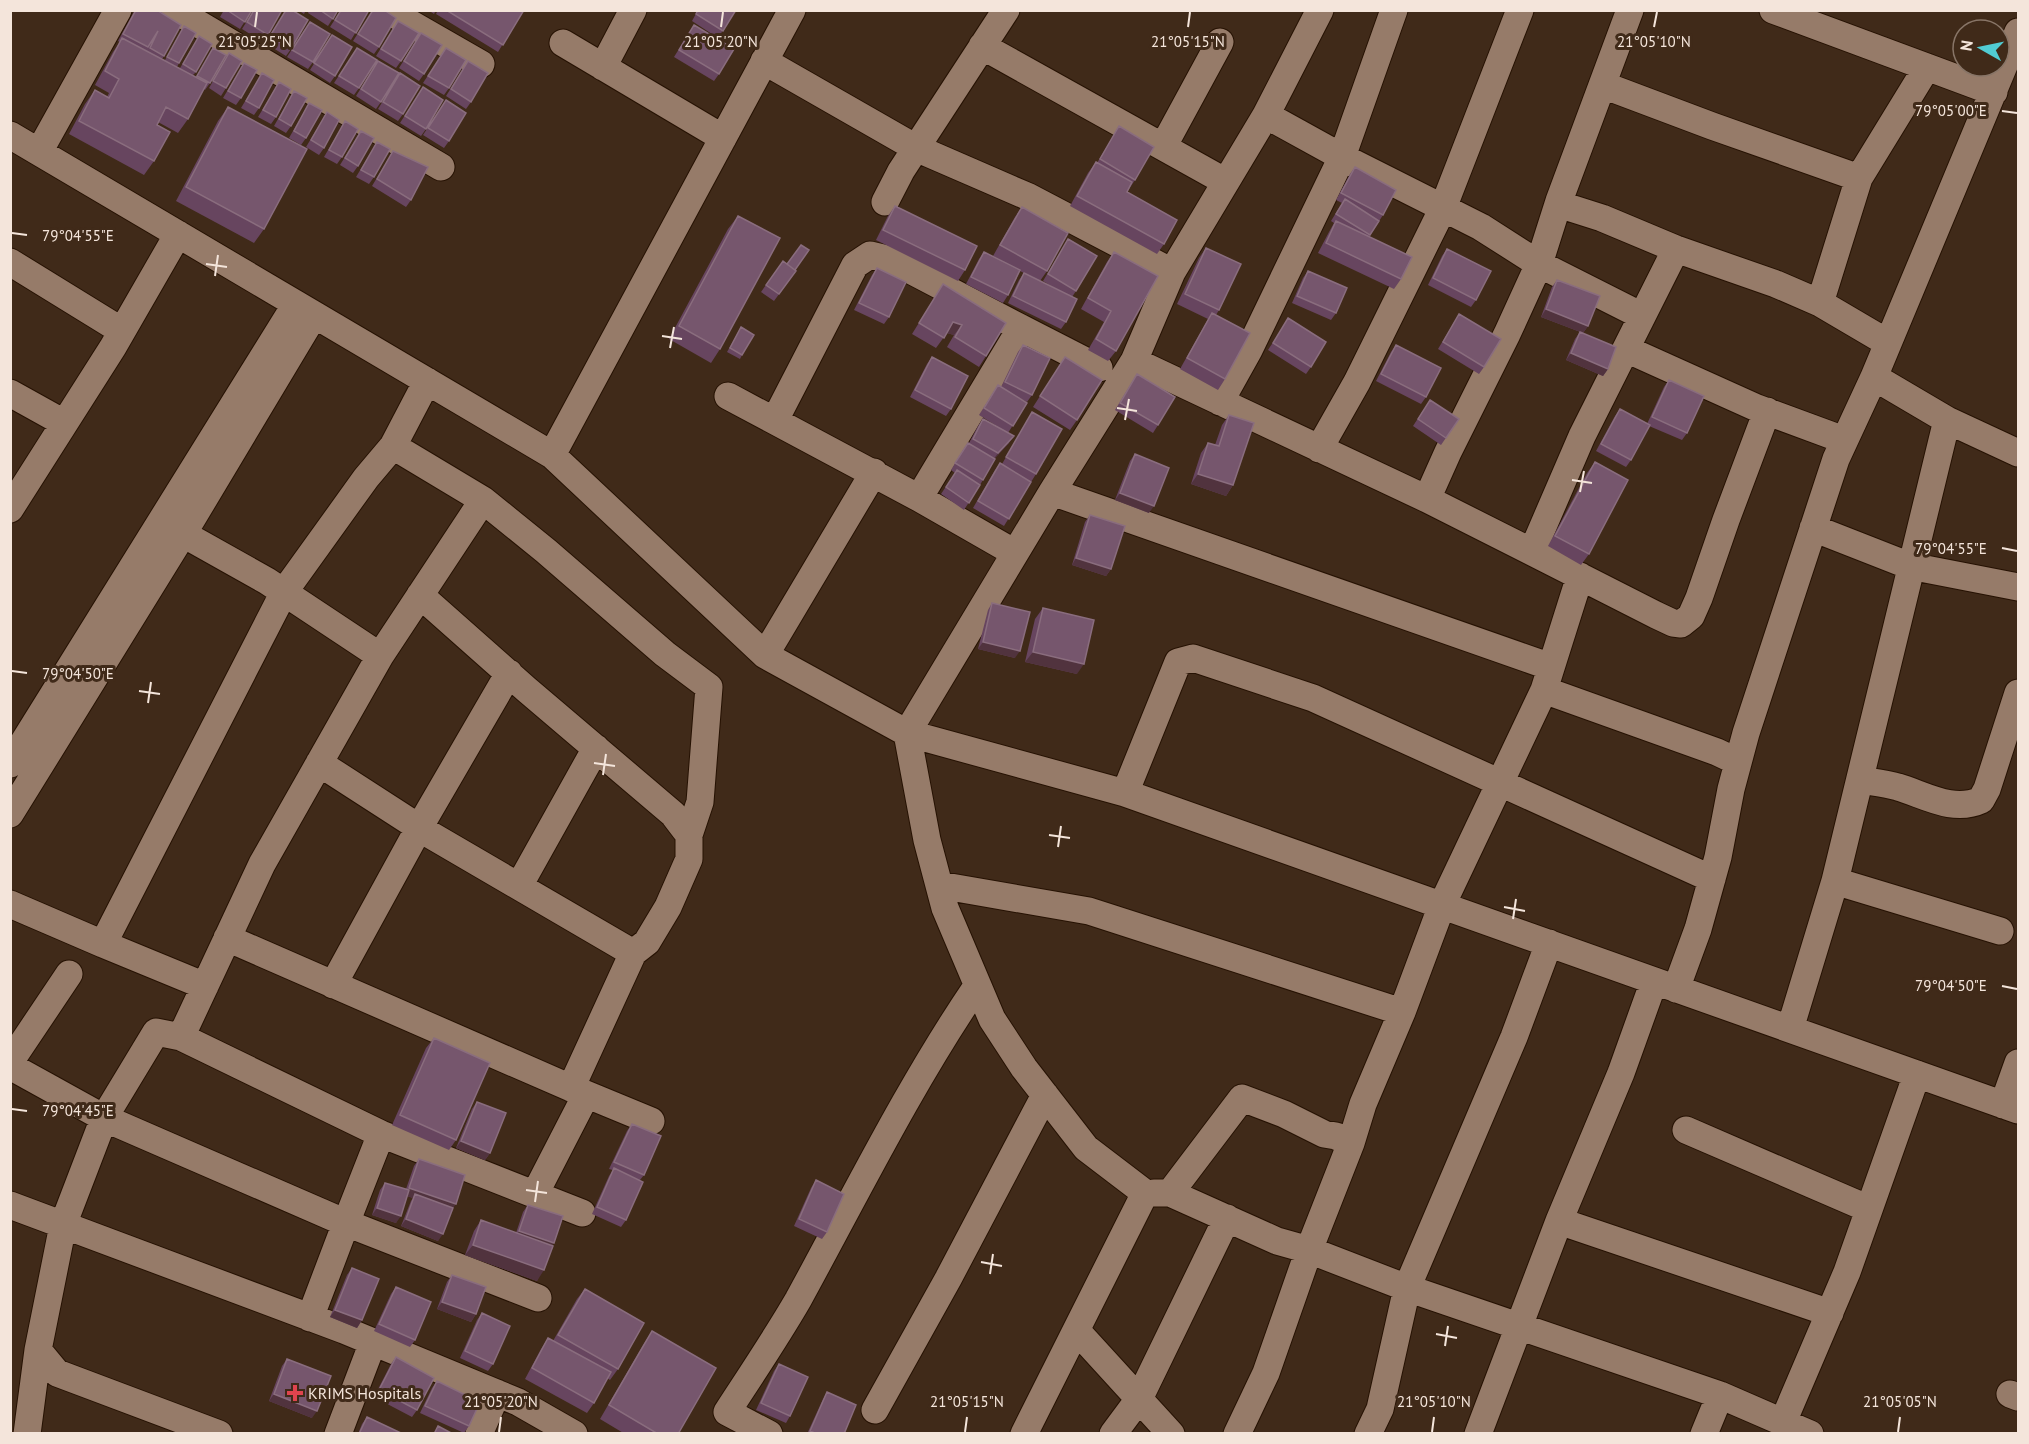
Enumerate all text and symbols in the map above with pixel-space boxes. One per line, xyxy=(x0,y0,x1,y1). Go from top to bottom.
north arrow xyxy=(1951,18,2011,78)
text: 21°05'25"N xyxy=(218,32,292,51)
text: 21°05'20"N xyxy=(684,32,758,51)
text: 21°05'15"N xyxy=(1151,32,1225,51)
text: 21°05'10"N xyxy=(1617,32,1691,51)
text: N xyxy=(1955,39,1977,52)
text: 79°05'00"E xyxy=(1915,101,1987,120)
text: 79°04'55"E xyxy=(42,226,114,245)
text: 79°04'55"E xyxy=(1915,539,1987,558)
text: 79°04'50"E xyxy=(42,664,114,683)
text: 79°04'50"E xyxy=(1915,976,1987,995)
text: 79°04'45"E xyxy=(42,1101,114,1120)
place label: KRIMS Hospitals xyxy=(308,1383,421,1403)
marker: KRIMS Hospitals xyxy=(286,1384,304,1402)
text: 21°05'20"N xyxy=(464,1392,538,1411)
text: 21°05'15"N xyxy=(930,1392,1004,1411)
text: 21°05'10"N xyxy=(1397,1392,1471,1411)
text: 21°05'05"N xyxy=(1863,1392,1937,1411)

